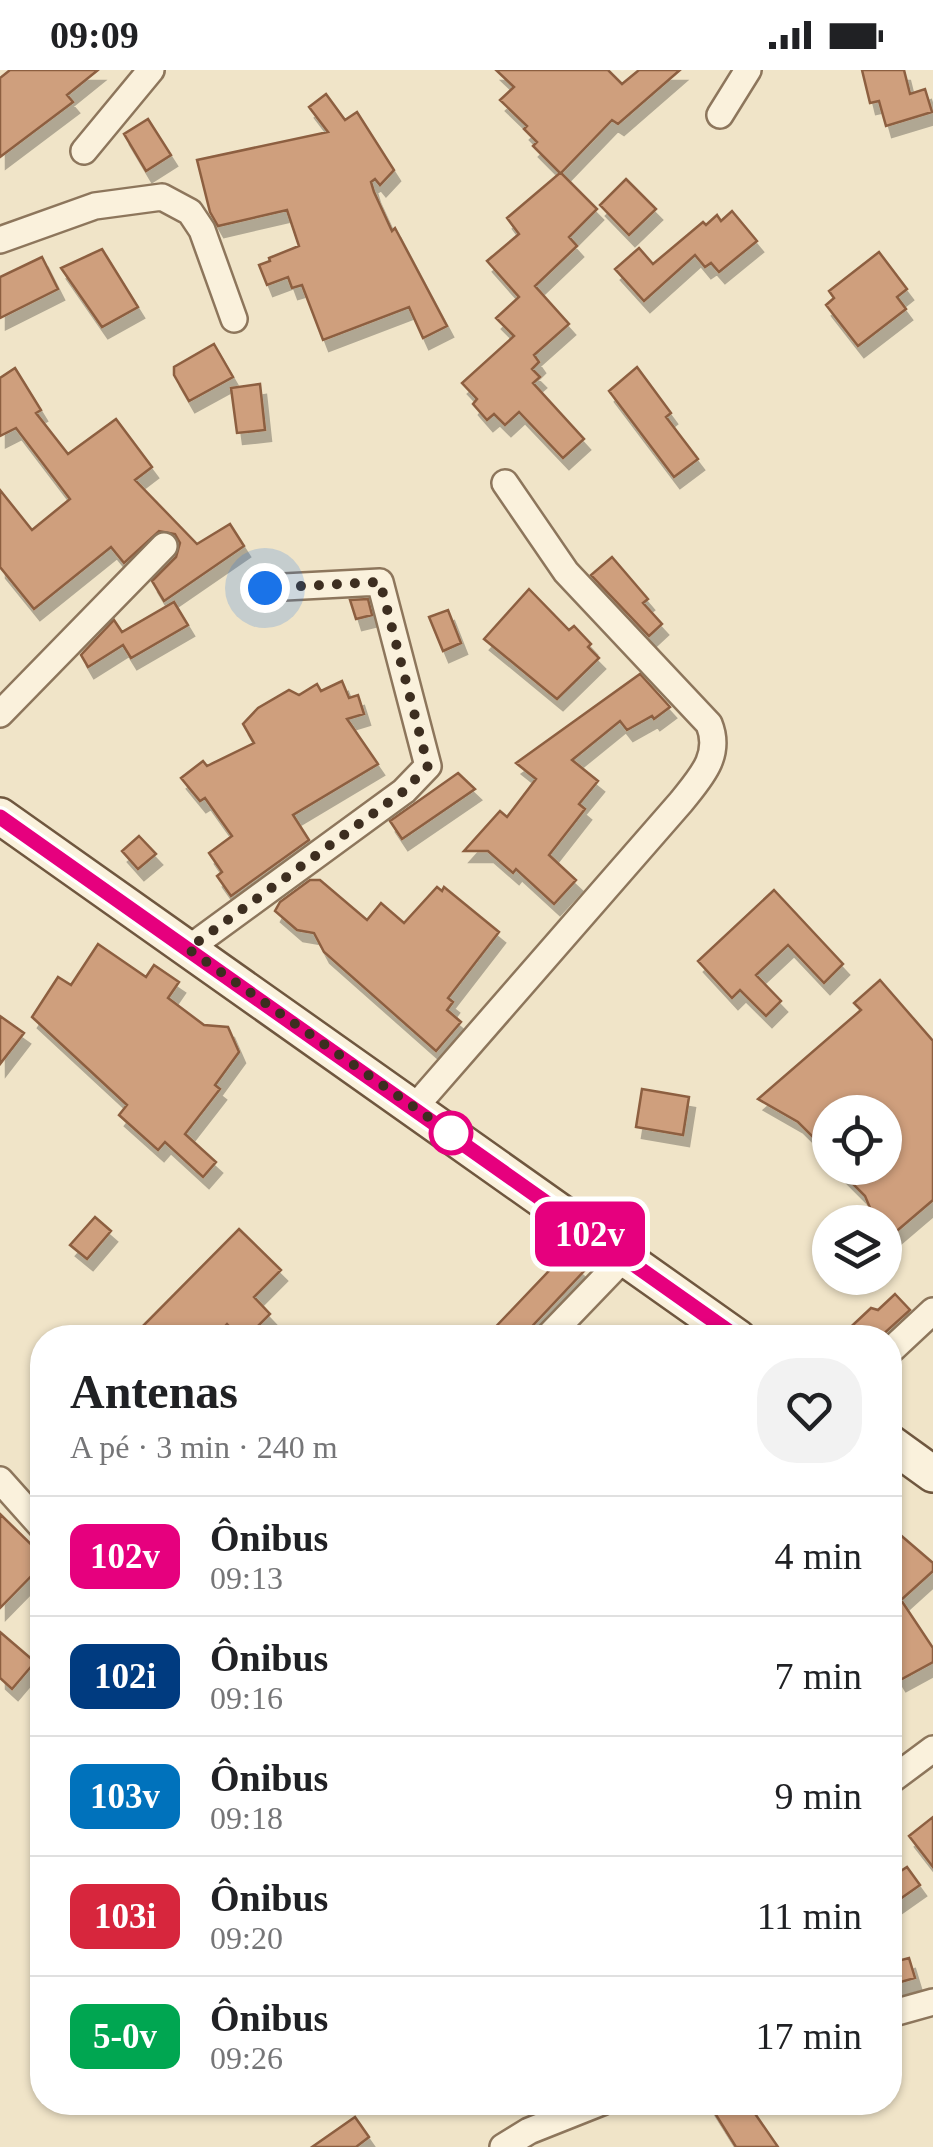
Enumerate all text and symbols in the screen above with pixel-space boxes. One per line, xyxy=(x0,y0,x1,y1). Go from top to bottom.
text: 09:09 xyxy=(50,14,139,56)
your location xyxy=(240,563,290,613)
map controls xyxy=(812,1095,902,1295)
button: locate xyxy=(812,1095,902,1185)
unlabelled marker xyxy=(430,1112,472,1154)
line badge: 102v xyxy=(520,1202,660,1266)
button: layers xyxy=(812,1205,902,1295)
text: 102v xyxy=(555,1215,625,1254)
button: heart xyxy=(757,1358,862,1463)
text: Antenas xyxy=(70,1365,238,1418)
text: A pé · 3 min · 240 m xyxy=(70,1429,338,1465)
text: Ônibus xyxy=(210,1517,328,1559)
text: 4 min xyxy=(774,1535,862,1577)
text: 102v xyxy=(90,1537,160,1576)
text: 09:13 xyxy=(210,1560,283,1596)
text: Ônibus xyxy=(210,1637,328,1679)
text: 7 min xyxy=(774,1655,862,1697)
text: 102i xyxy=(94,1657,156,1696)
text: 09:16 xyxy=(210,1680,283,1716)
text: Ônibus xyxy=(210,1757,328,1799)
text: 9 min xyxy=(774,1775,862,1817)
text: 103v xyxy=(90,1777,160,1816)
text: 09:18 xyxy=(210,1800,283,1836)
text: Ônibus xyxy=(210,1877,328,1919)
text: 11 min xyxy=(757,1895,862,1937)
text: 103i xyxy=(94,1897,156,1936)
text: 09:20 xyxy=(210,1920,283,1956)
text: Ônibus xyxy=(210,1997,328,2039)
text: 17 min xyxy=(755,2015,862,2057)
text: 5-0v xyxy=(93,2017,157,2056)
text: 09:26 xyxy=(210,2040,283,2076)

